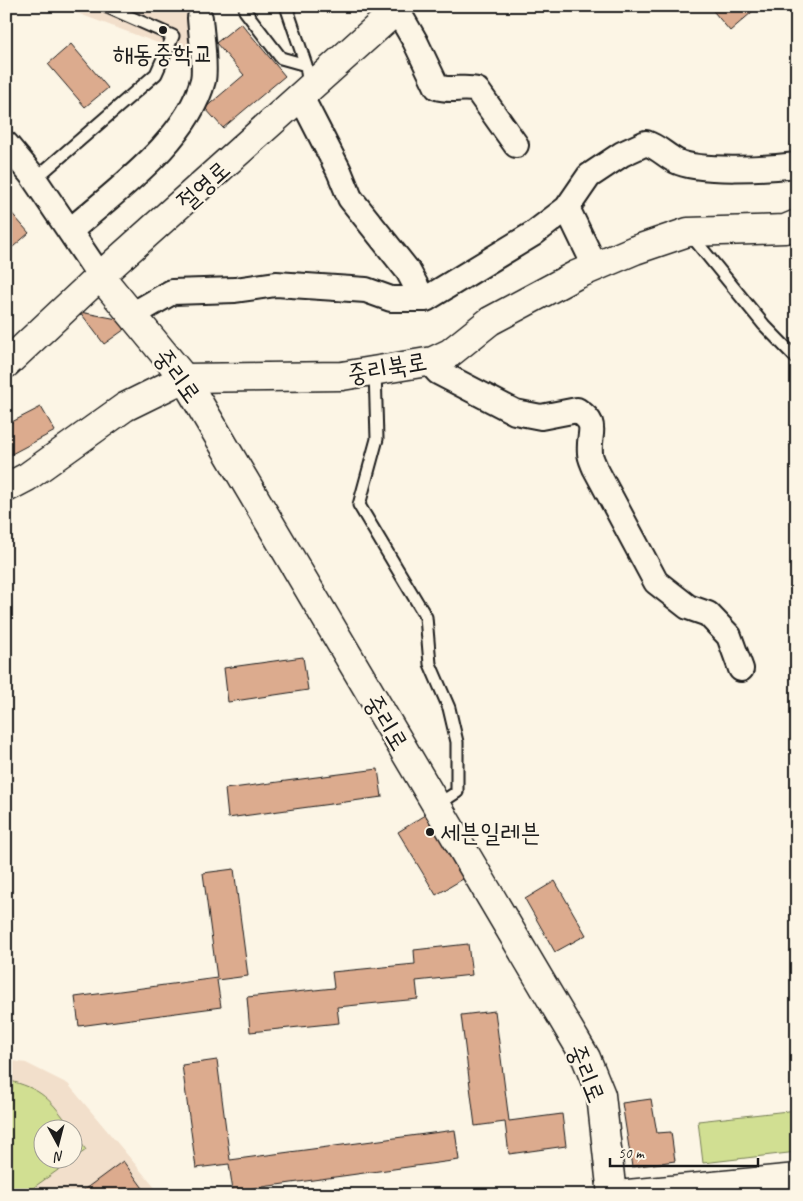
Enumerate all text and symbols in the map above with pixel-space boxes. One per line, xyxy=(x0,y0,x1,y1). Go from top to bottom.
marker: 해동중학교 xyxy=(157,24,169,36)
place label: 해동중학교 xyxy=(113,38,213,70)
street label: 절영로 xyxy=(171,154,237,218)
street label: 중리로 xyxy=(147,342,208,409)
street label: 중리북로 xyxy=(345,345,430,391)
street label: 중리로 xyxy=(357,688,415,757)
place label: 세븐일레븐 xyxy=(440,817,541,849)
marker: 세븐일레븐 xyxy=(424,826,436,838)
street label: 중리로 xyxy=(560,1039,612,1107)
north arrow xyxy=(32,1118,82,1168)
scale bar xyxy=(610,1136,758,1168)
text: 50 m xyxy=(618,1144,645,1163)
text: N xyxy=(52,1147,65,1166)

